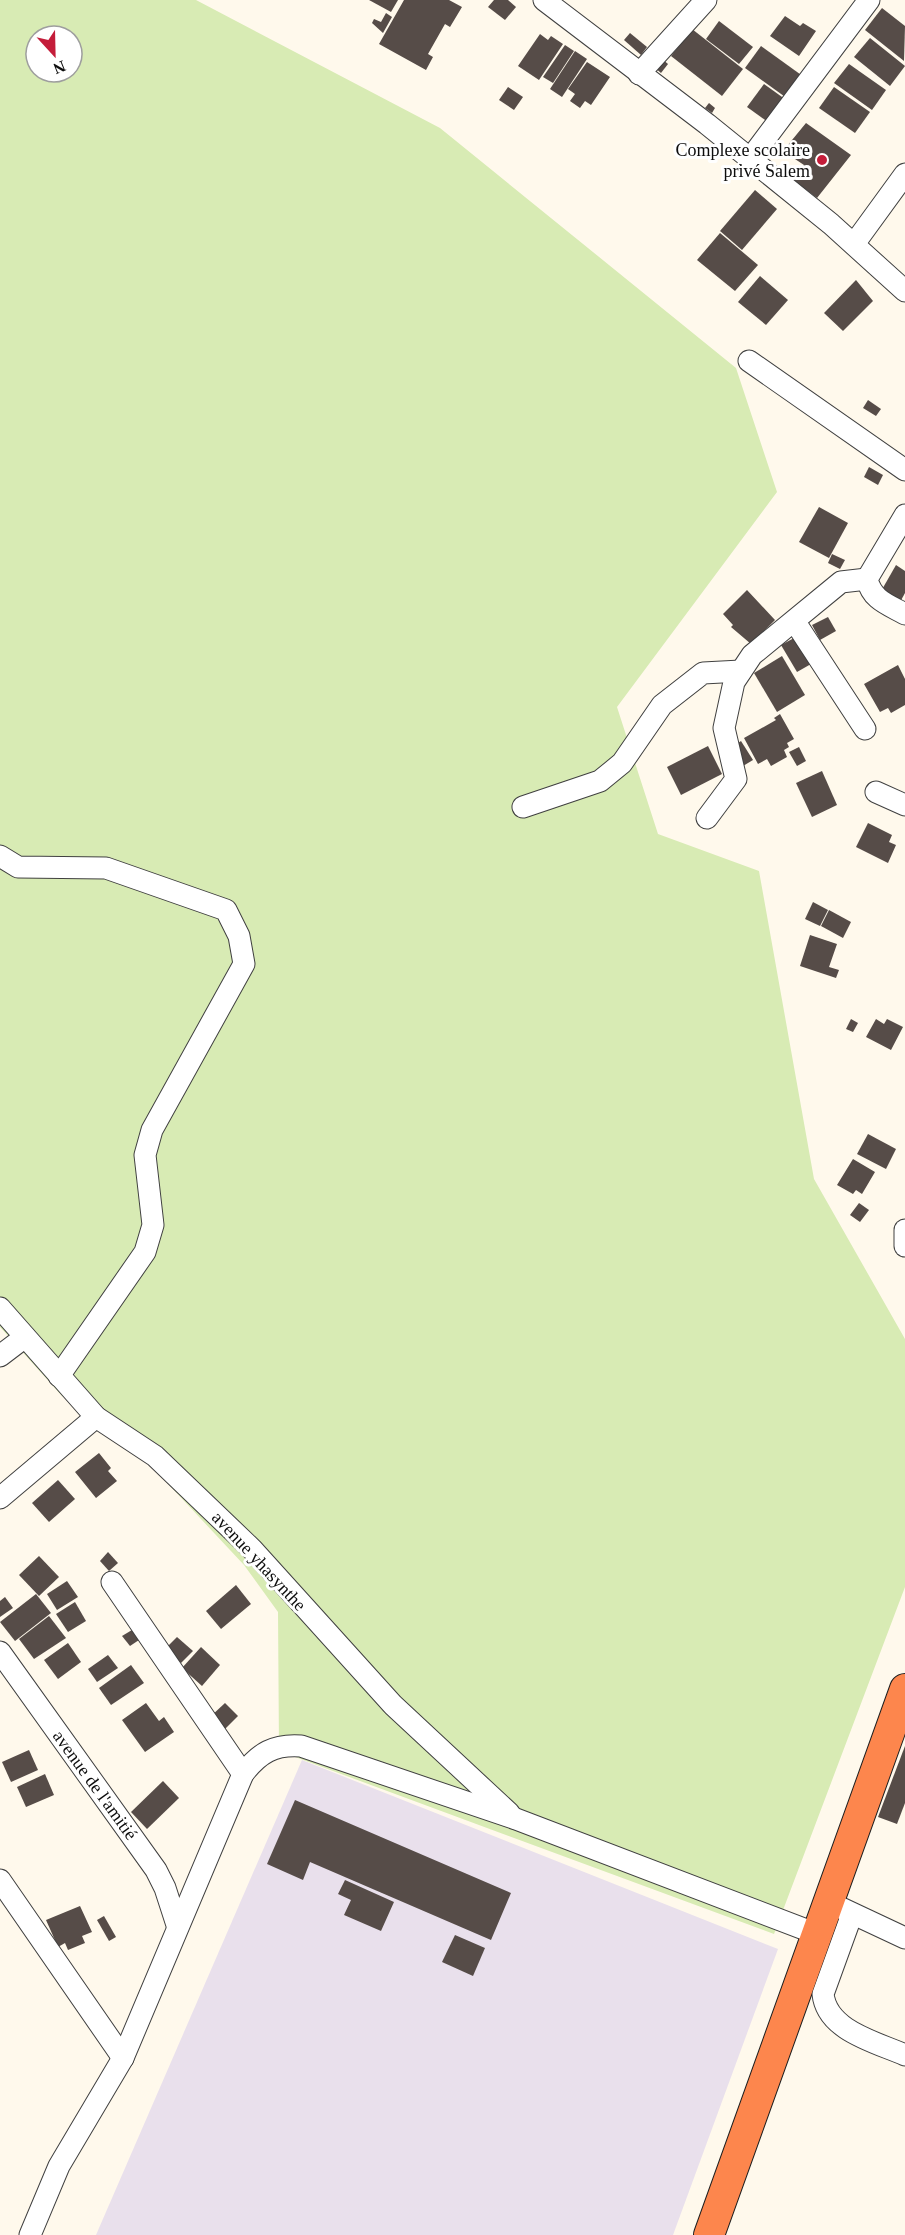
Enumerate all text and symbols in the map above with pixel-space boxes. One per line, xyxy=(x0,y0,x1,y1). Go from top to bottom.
north arrow xyxy=(24,24,84,84)
text: N xyxy=(50,57,68,78)
place label: Complexe scolaire privé Salem xyxy=(676,140,810,181)
marker: Complexe scolaire privé Salem xyxy=(815,153,829,167)
street label: avenue yhasynthe xyxy=(208,1507,310,1615)
street label: avenue de l'amitié xyxy=(49,1726,141,1844)

